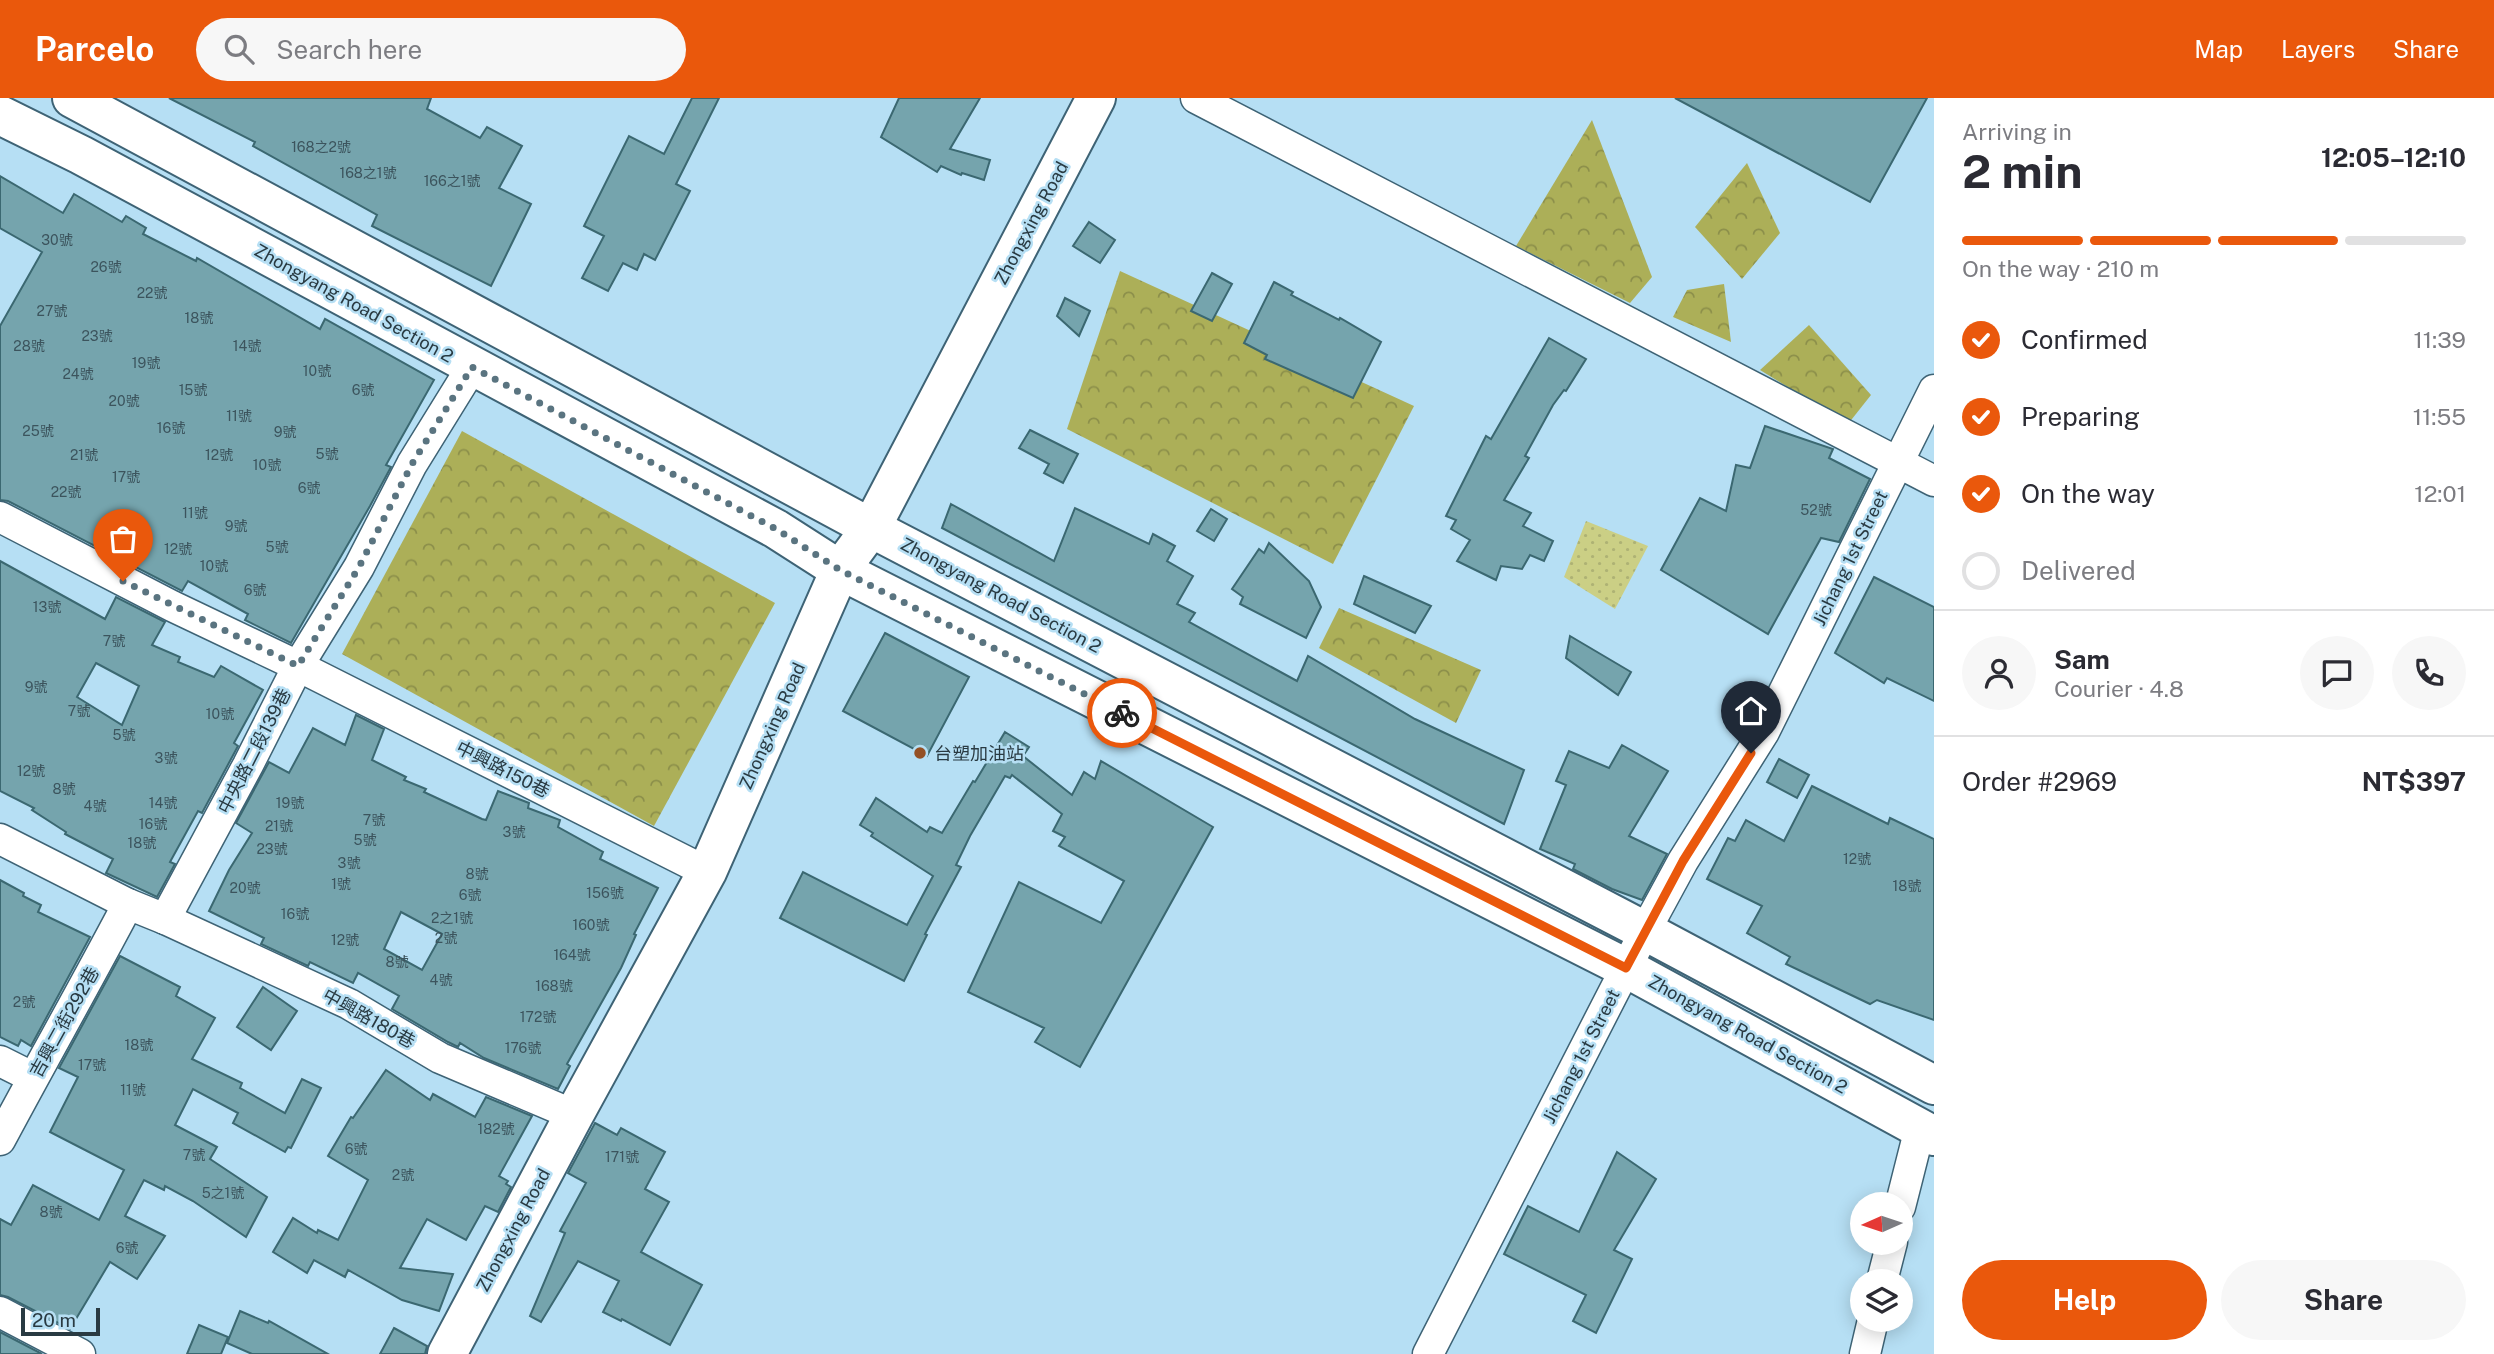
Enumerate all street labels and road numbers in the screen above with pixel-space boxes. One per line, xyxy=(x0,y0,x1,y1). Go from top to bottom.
street label: Zhongxing Road xyxy=(990,158,1072,288)
street label: Zhongyang Road Section 2 xyxy=(251,239,457,367)
street label: Jichang 1st Street xyxy=(1808,487,1892,629)
street label: Zhongyang Road Section 2 xyxy=(897,533,1105,657)
street label: Zhongxing Road xyxy=(735,659,809,793)
street label: 中央路二段139巷 xyxy=(213,685,295,817)
street label: 中興路150巷 xyxy=(453,737,553,801)
street label: 吉興二街292巷 xyxy=(25,963,103,1081)
street label: Zhongyang Road Section 2 xyxy=(1645,970,1851,1098)
street label: 中興路180巷 xyxy=(319,984,419,1052)
street label: Jichang 1st Street xyxy=(1538,985,1624,1127)
street label: Zhongxing Road xyxy=(472,1165,554,1295)

